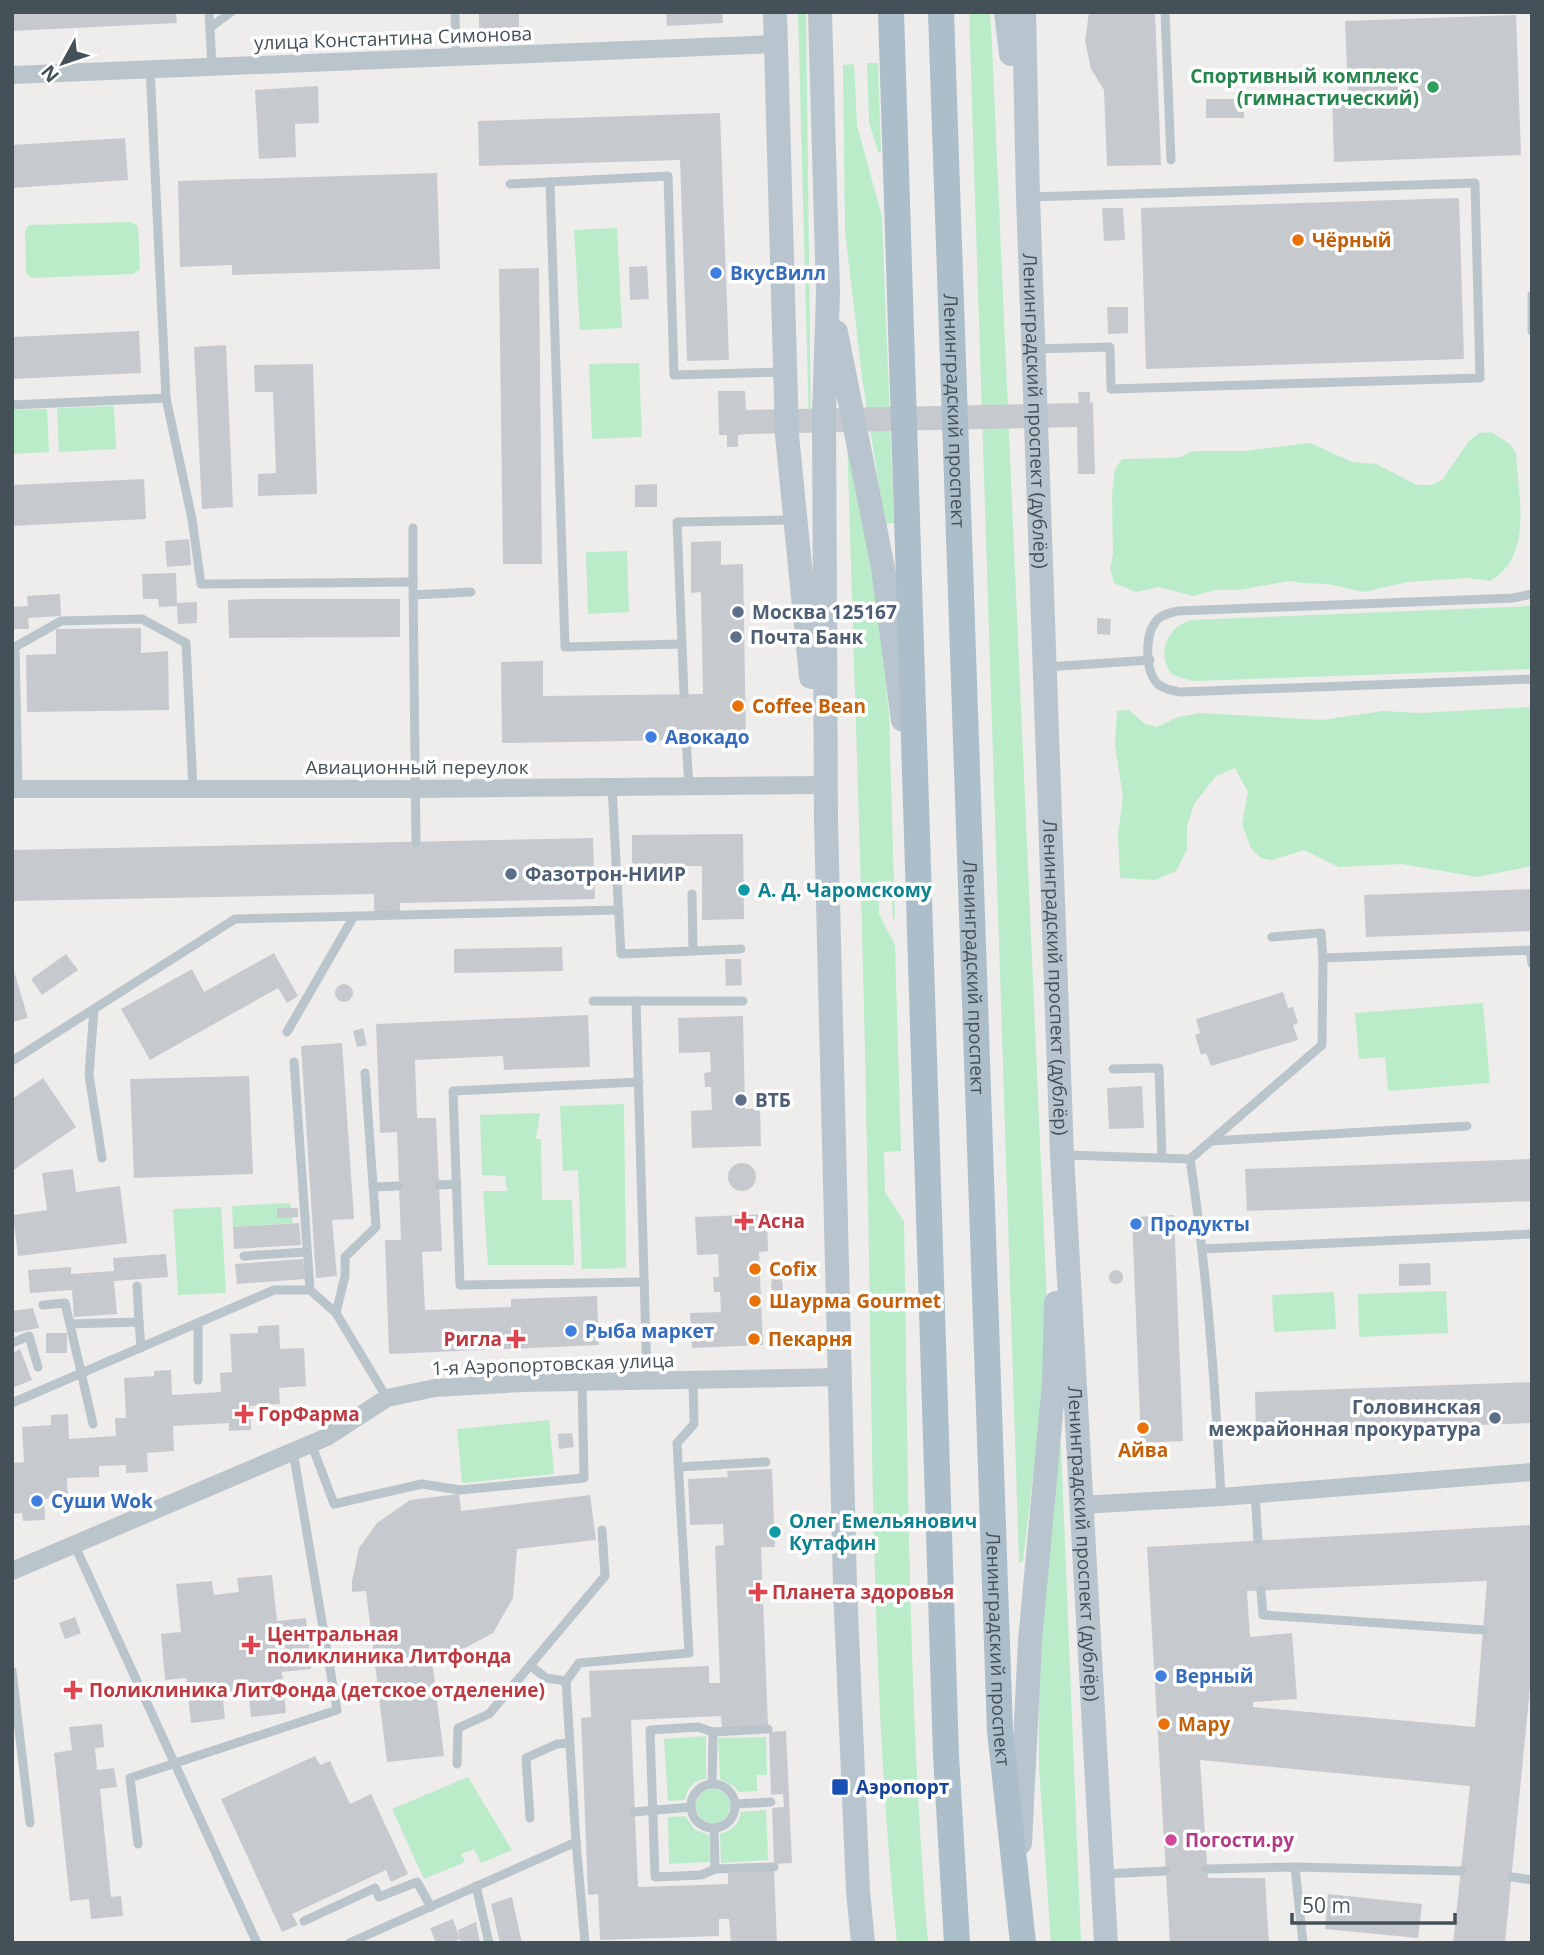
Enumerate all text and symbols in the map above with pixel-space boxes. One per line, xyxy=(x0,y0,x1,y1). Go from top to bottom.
street label: улица Константина Симонова xyxy=(253,20,533,56)
north arrow xyxy=(28,28,98,98)
text: N xyxy=(35,60,65,88)
place label: Спортивный комплекс (гимнастический) xyxy=(1190,63,1419,111)
marker: Спортивный комплекс (гимнастический) xyxy=(1425,79,1441,95)
place label: Чёрный xyxy=(1312,227,1392,253)
marker: Чёрный xyxy=(1290,232,1306,248)
street label: Ленинградский проспект (дублёр) xyxy=(1017,253,1054,569)
place label: ВкусВилл xyxy=(730,260,826,286)
marker: ВкусВилл xyxy=(708,265,724,281)
street label: Ленинградский проспект xyxy=(938,293,972,529)
place label: Москва 125167 xyxy=(752,599,897,625)
marker: Москва 125167 xyxy=(730,604,746,620)
place label: Почта Банк xyxy=(750,624,863,650)
marker: Почта Банк xyxy=(728,629,744,645)
place label: Coffee Bean xyxy=(752,693,866,719)
marker: Coffee Bean xyxy=(730,698,746,714)
place label: Авокадо xyxy=(665,724,749,750)
marker: Авокадо xyxy=(643,729,659,745)
street label: Авиационный переулок xyxy=(306,754,529,780)
street label: Ленинградский проспект (дублёр) xyxy=(1037,819,1074,1136)
street label: Ленинградский проспект xyxy=(957,860,991,1095)
place label: Фазотрон-НИИР xyxy=(525,861,686,887)
marker: Фазотрон-НИИР xyxy=(503,866,519,882)
place label: А. Д. Чаромскому xyxy=(758,877,932,903)
marker: А. Д. Чаромскому xyxy=(736,882,752,898)
place label: ВТБ xyxy=(755,1087,791,1113)
marker: ВТБ xyxy=(733,1092,749,1108)
place label: Асна xyxy=(758,1208,805,1234)
place label: Продукты xyxy=(1150,1211,1250,1237)
marker: Асна xyxy=(736,1213,752,1229)
marker: Продукты xyxy=(1128,1216,1144,1232)
place label: Cofix xyxy=(769,1256,817,1282)
marker: Cofix xyxy=(747,1261,763,1277)
place label: Шаурма Gourmet xyxy=(769,1288,941,1314)
marker: Шаурма Gourmet xyxy=(747,1293,763,1309)
place label: Рыба маркет xyxy=(585,1318,715,1344)
marker: Рыба маркет xyxy=(563,1323,579,1339)
place label: Ригла xyxy=(444,1326,502,1352)
place label: Пекарня xyxy=(768,1326,853,1352)
marker: Ригла xyxy=(508,1331,524,1347)
marker: Пекарня xyxy=(746,1331,762,1347)
street label: 1-я Аэропортовская улица xyxy=(431,1347,675,1381)
street label: Ленинградский проспект (дублёр) xyxy=(1062,1385,1105,1702)
place label: Головинская межрайонная прокуратура xyxy=(1208,1394,1481,1442)
place label: ГорФарма xyxy=(258,1401,360,1427)
marker: ГорФарма xyxy=(236,1406,252,1422)
marker: Головинская межрайонная прокуратура xyxy=(1487,1410,1503,1426)
marker: Айва xyxy=(1135,1420,1151,1436)
place label: Айва xyxy=(1118,1437,1168,1463)
place label: Суши Wok xyxy=(51,1488,153,1514)
marker: Суши Wok xyxy=(29,1493,45,1509)
place label: Олег Емельянович Кутафин xyxy=(789,1508,977,1556)
marker: Олег Емельянович Кутафин xyxy=(767,1524,783,1540)
street label: Ленинградский проспект xyxy=(980,1531,1017,1768)
place label: Планета здоровья xyxy=(772,1579,954,1605)
marker: Планета здоровья xyxy=(750,1584,766,1600)
place label: Центральная поликлиника Литфонда xyxy=(267,1621,512,1669)
marker: Центральная поликлиника Литфонда xyxy=(241,1635,261,1655)
place label: Верный xyxy=(1175,1663,1253,1689)
marker: Верный xyxy=(1153,1668,1169,1684)
place label: Поликлиника ЛитФонда (детское отделение) xyxy=(89,1677,545,1703)
marker: Поликлиника ЛитФонда (детское отделение) xyxy=(63,1680,83,1700)
place label: Мару xyxy=(1178,1711,1230,1737)
marker: Мару xyxy=(1156,1716,1172,1732)
place label: Аэропорт xyxy=(856,1774,950,1800)
marker: Аэропорт xyxy=(830,1777,850,1797)
place label: Погости.ру xyxy=(1185,1827,1294,1853)
marker: Погости.ру xyxy=(1163,1832,1179,1848)
scale bar xyxy=(1292,1882,1455,1926)
text: 50 m xyxy=(1302,1891,1351,1919)

